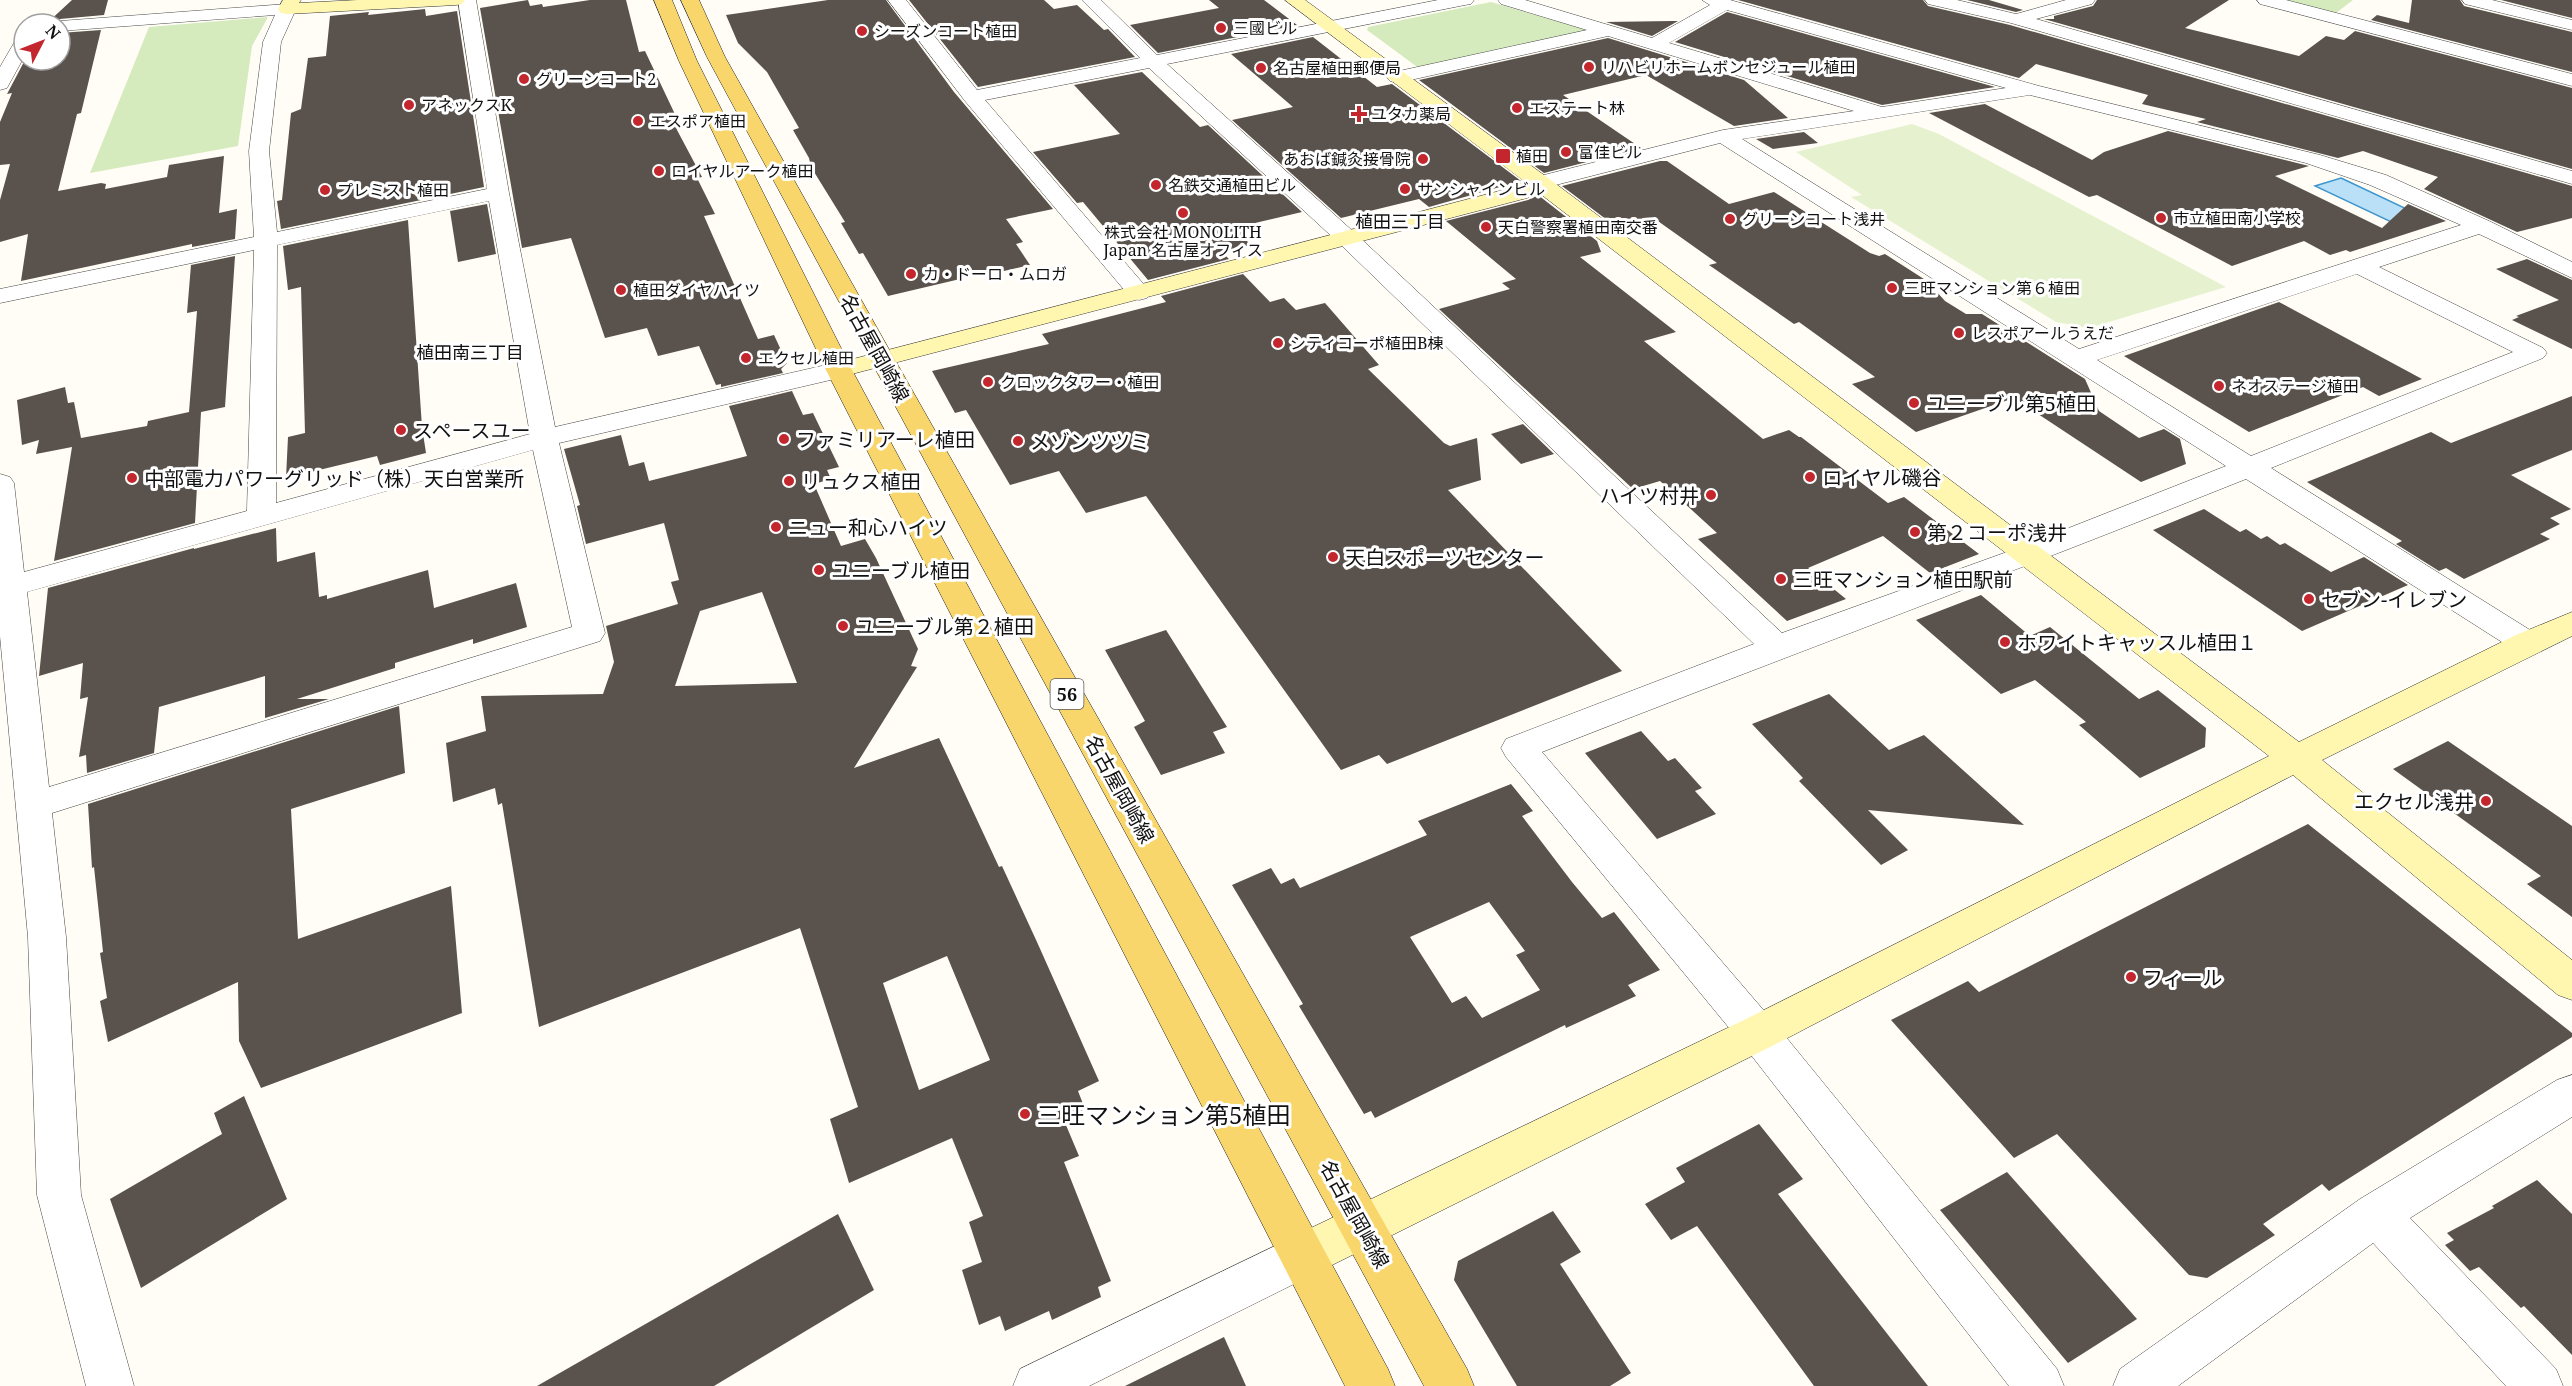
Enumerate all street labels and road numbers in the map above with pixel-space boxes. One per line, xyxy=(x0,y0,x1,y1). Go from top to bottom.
street label: 名古屋岡崎線 xyxy=(834,289,916,407)
road number: 56 xyxy=(1050,679,1084,709)
street label: 名古屋岡崎線 xyxy=(1079,730,1161,848)
street label: 名古屋岡崎線 xyxy=(1314,1155,1396,1273)

